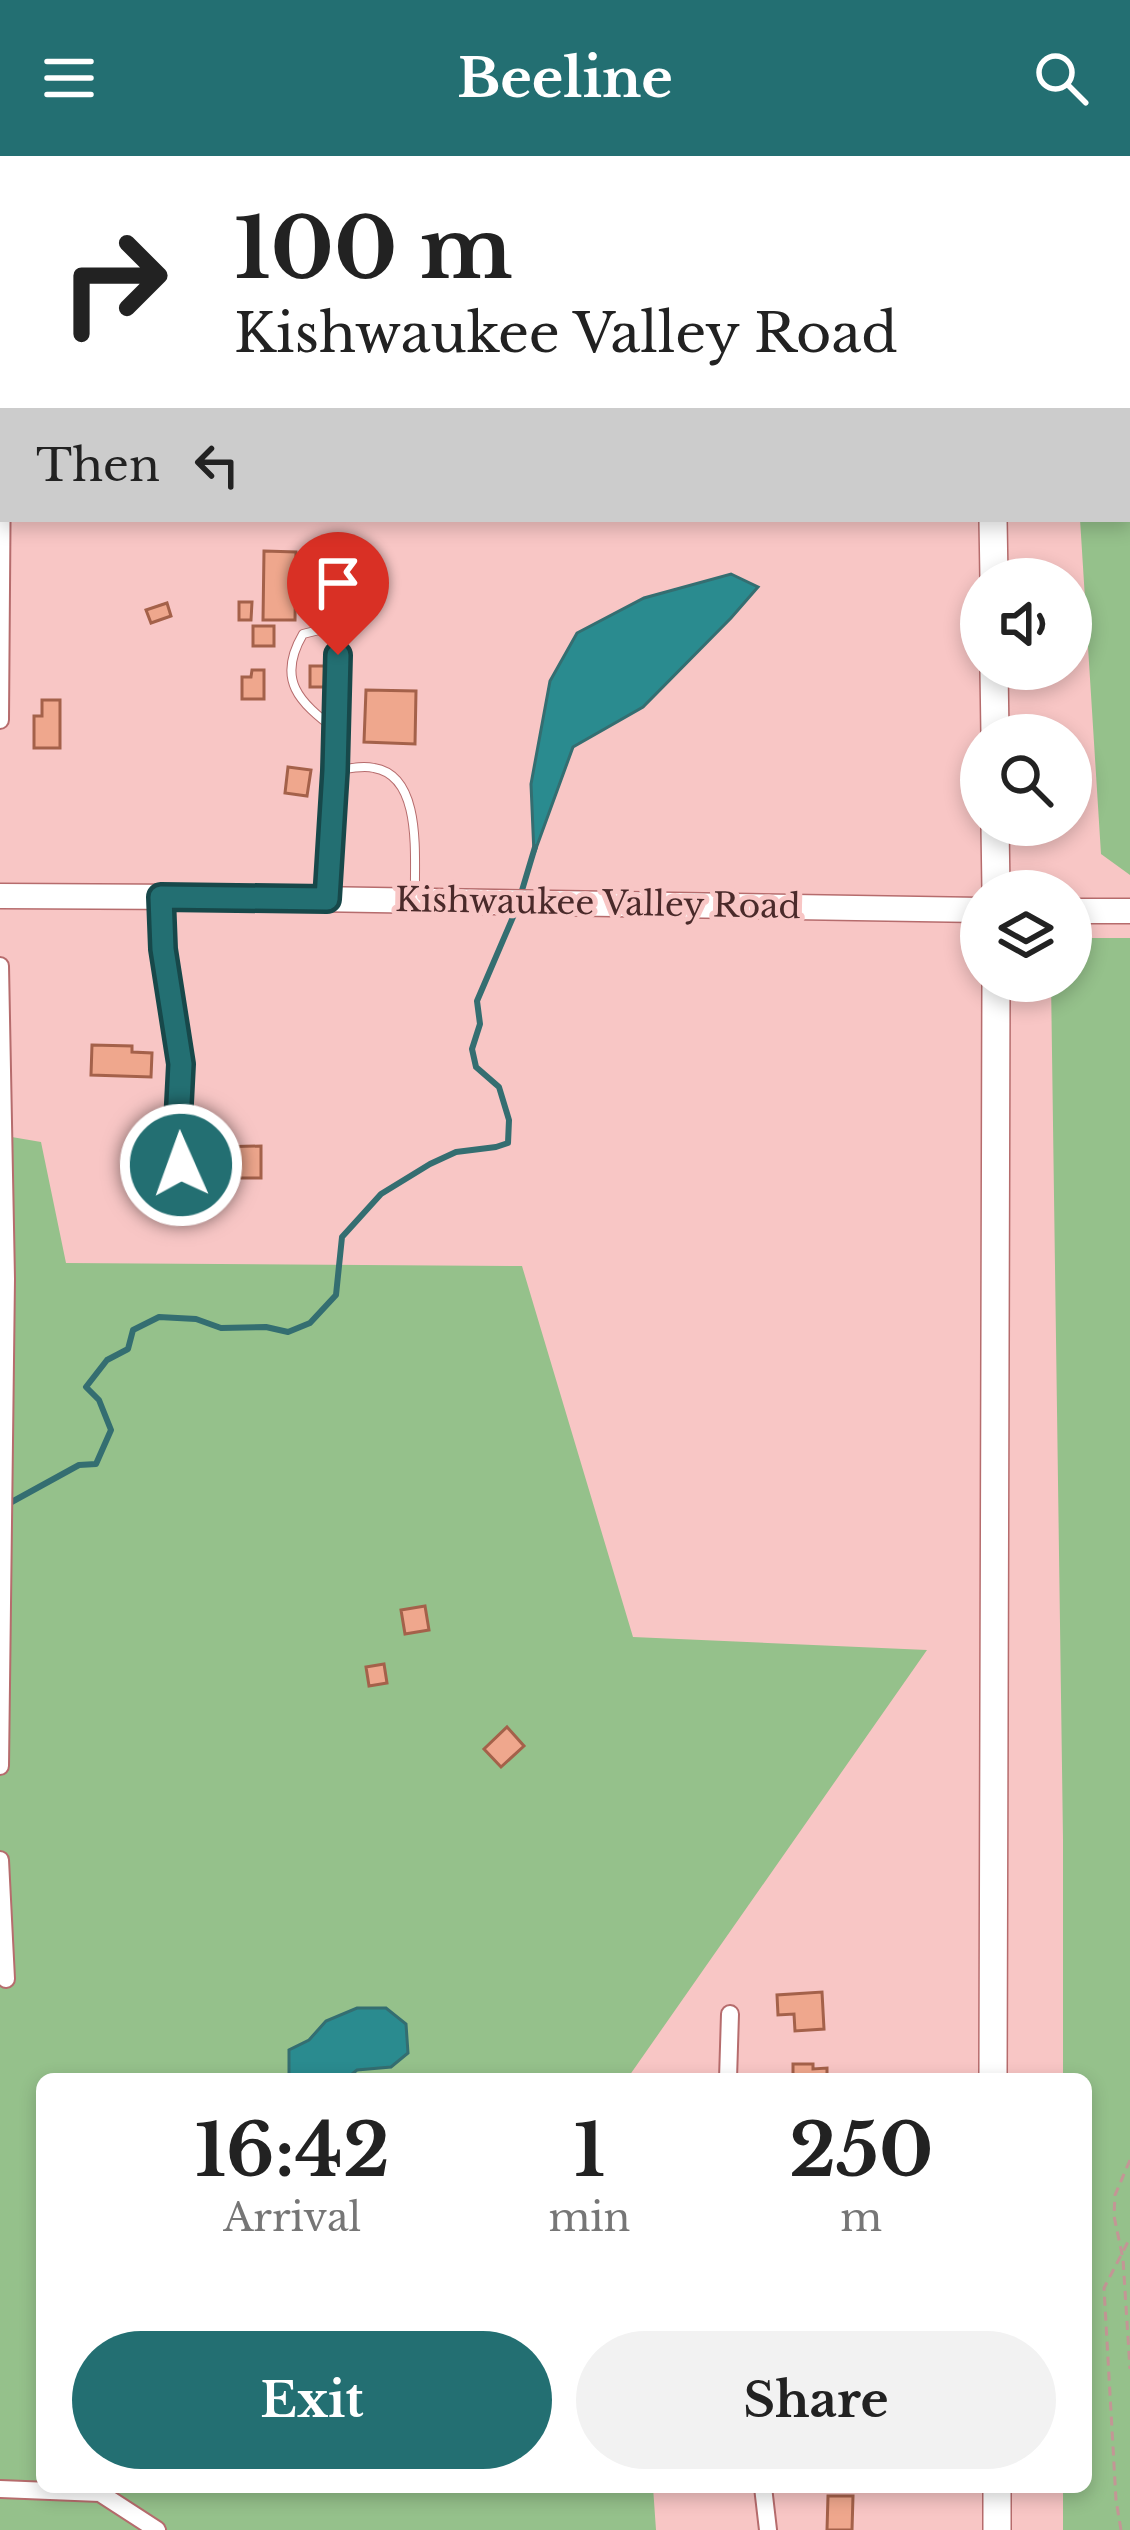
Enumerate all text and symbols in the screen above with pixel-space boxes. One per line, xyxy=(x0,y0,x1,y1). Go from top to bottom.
icon: menu xyxy=(36,45,102,111)
text: Beeline xyxy=(457,45,673,112)
icon: search xyxy=(1028,45,1094,111)
text: 100 m xyxy=(234,197,513,301)
icon: right xyxy=(36,204,192,360)
text: Kishwaukee Valley Road xyxy=(234,300,898,367)
icon: left xyxy=(184,432,250,498)
text: Then xyxy=(36,437,160,493)
pin xyxy=(287,532,389,655)
icon: arrive xyxy=(305,550,371,616)
map controls xyxy=(960,558,1092,1002)
button: sound xyxy=(960,558,1092,690)
button: search xyxy=(960,714,1092,846)
button: layers xyxy=(960,870,1092,1002)
street label: Kishwaukee Valley Road xyxy=(395,879,801,927)
position arrow xyxy=(118,1102,244,1228)
text: 16:42 xyxy=(195,2106,390,2195)
text: 1 xyxy=(574,2106,605,2195)
text: 250 xyxy=(789,2106,933,2195)
text: Arrival xyxy=(223,2193,361,2242)
text: min xyxy=(548,2193,631,2242)
text: m xyxy=(840,2193,882,2242)
button: Exit xyxy=(72,2331,552,2469)
button: Share xyxy=(576,2331,1056,2469)

